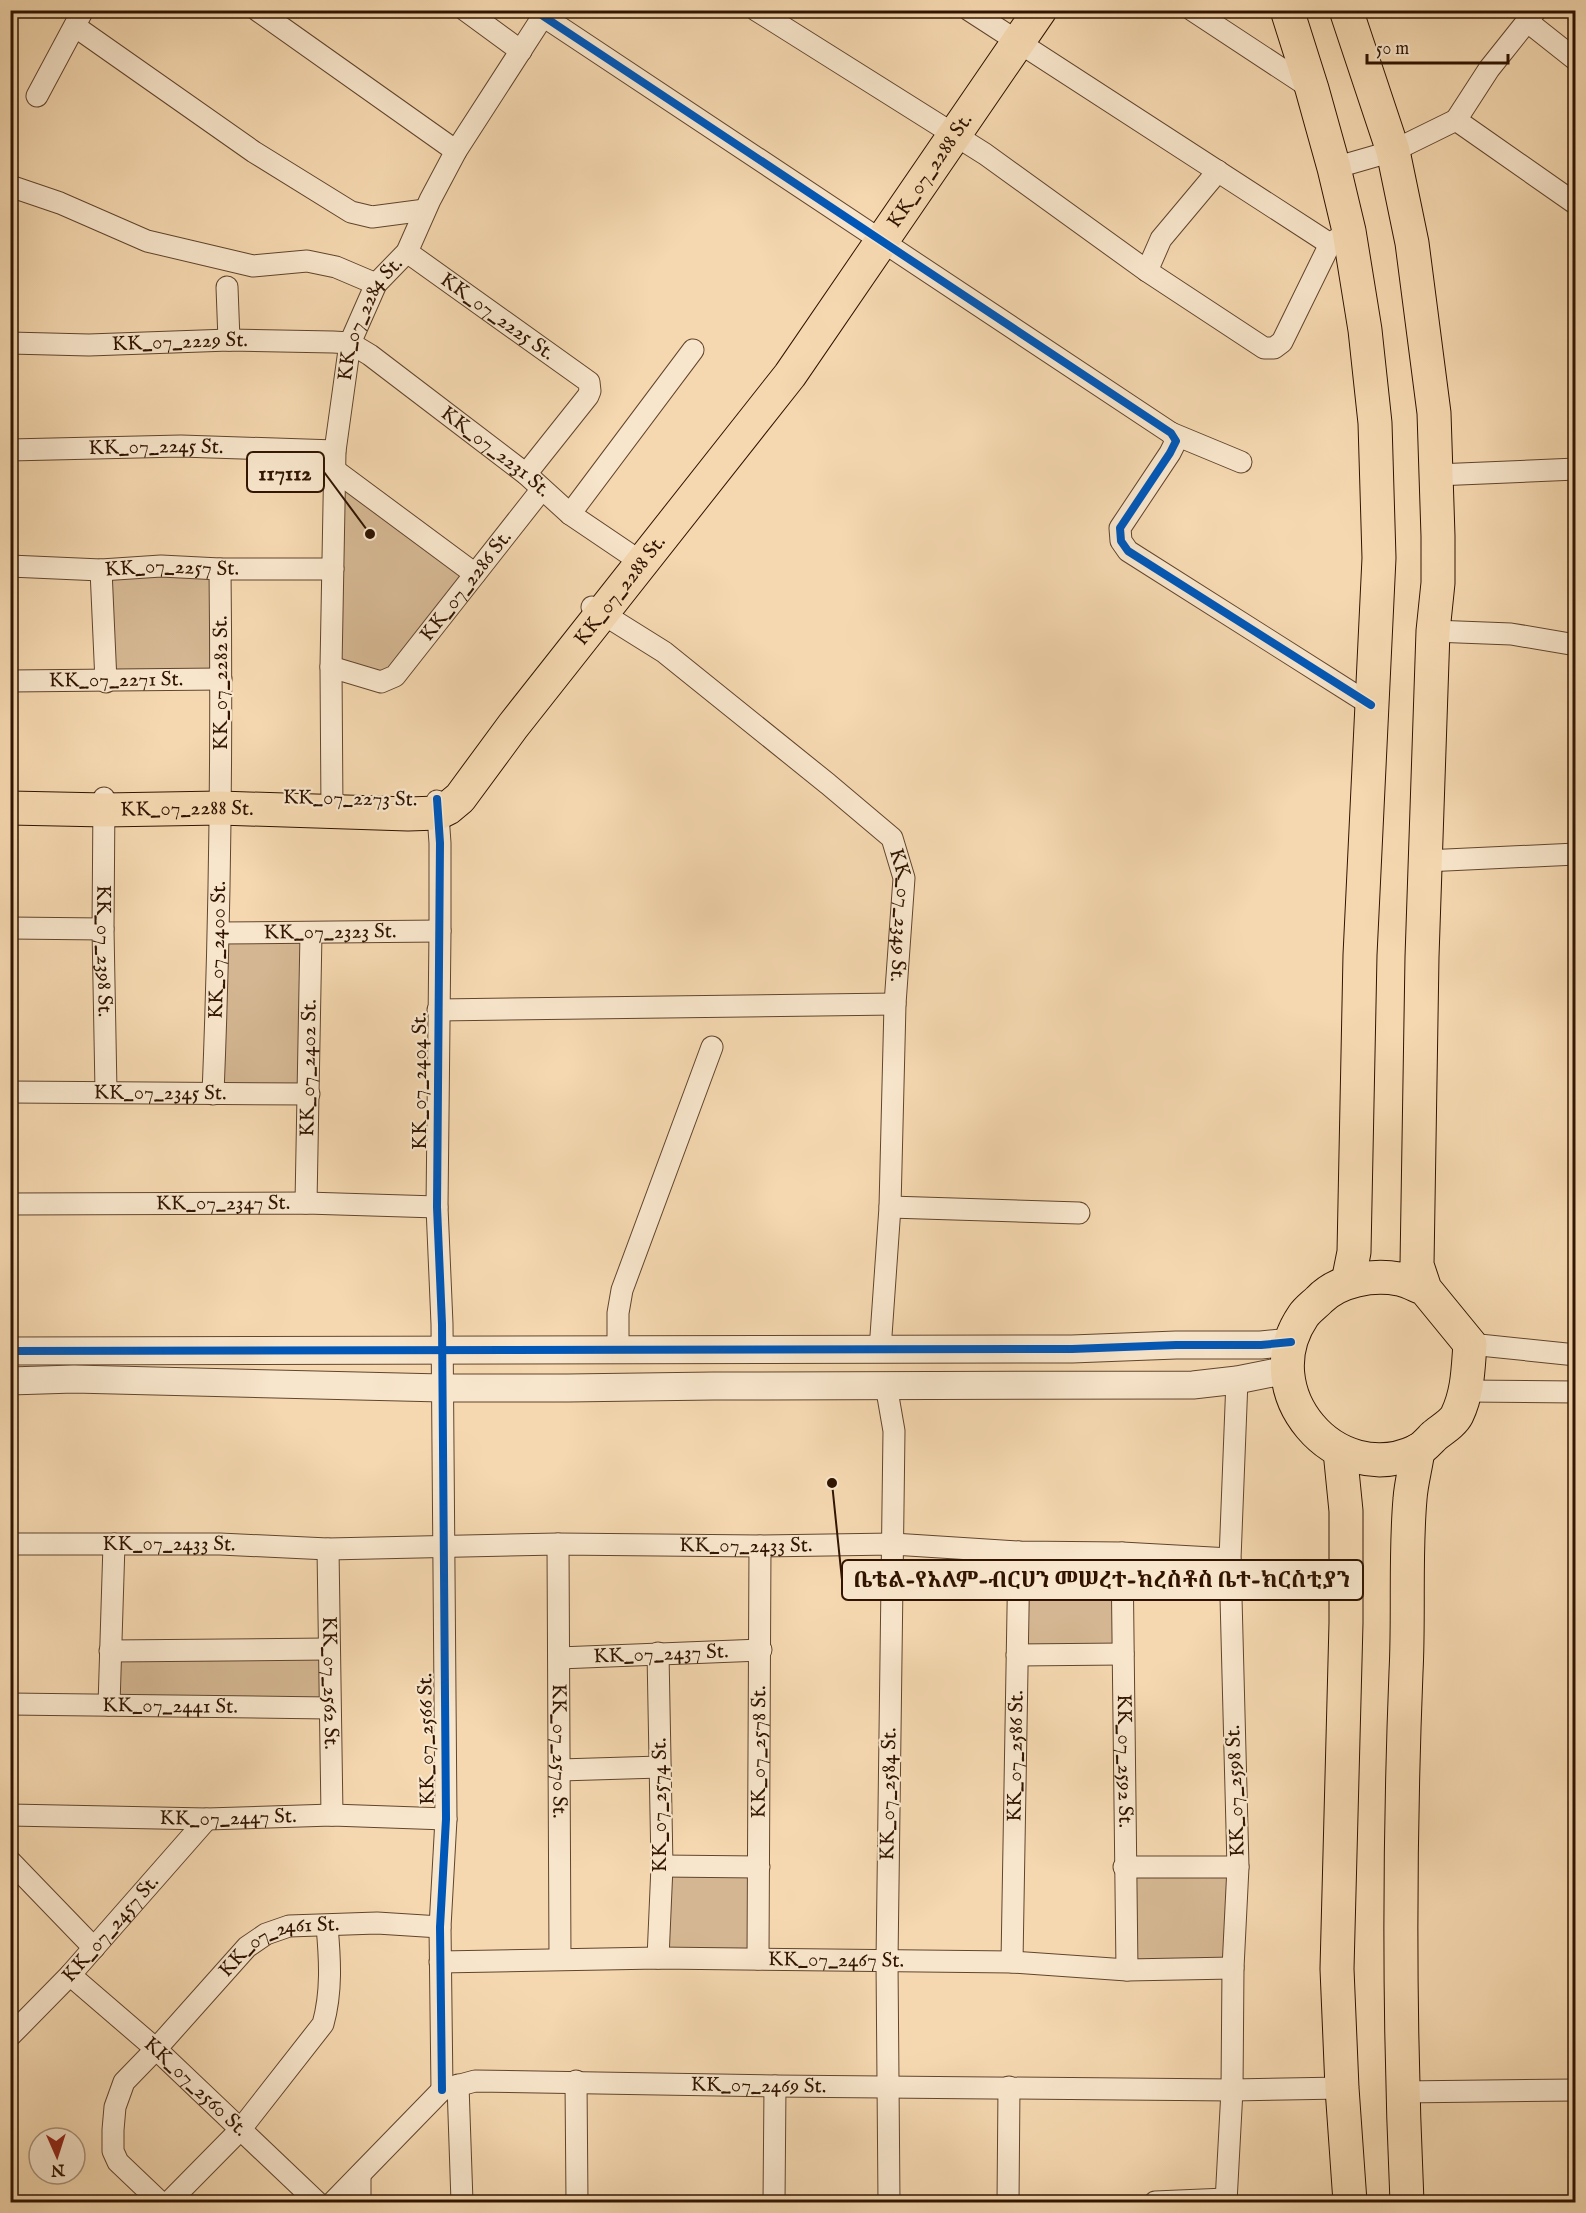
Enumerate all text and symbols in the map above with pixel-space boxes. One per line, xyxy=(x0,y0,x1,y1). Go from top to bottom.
scale bar xyxy=(1367,27,1508,65)
text: 50 m xyxy=(1376,38,1409,61)
street label: KK_07_2288 St. xyxy=(881,108,979,234)
street label: KK_07_2284 St. xyxy=(331,251,409,382)
street label: KK_07_2225 St. xyxy=(435,266,560,367)
street label: KK_07_2229 St. xyxy=(111,326,248,358)
street label: KK_07_2231 St. xyxy=(435,400,556,503)
street label: KK_07_2245 St. xyxy=(88,432,224,462)
callout: 117112 xyxy=(247,452,324,492)
text: 117112 xyxy=(258,460,312,488)
street label: KK_07_2286 St. xyxy=(414,525,518,647)
street label: KK_07_2288 St. xyxy=(568,530,672,651)
street label: KK_07_2257 St. xyxy=(104,552,239,583)
street label: KK_07_2282 St. xyxy=(208,615,235,751)
street label: KK_07_2271 St. xyxy=(49,666,183,694)
street label: KK_07_2273 St. xyxy=(283,784,417,814)
street label: KK_07_2288 St. xyxy=(120,794,254,823)
street label: KK_07_2349 St. xyxy=(882,845,917,983)
street label: KK_07_2400 St. xyxy=(202,881,233,1020)
street label: KK_07_2398 St. xyxy=(89,885,118,1018)
street label: KK_07_2323 St. xyxy=(263,918,397,946)
street label: KK_07_2402 St. xyxy=(294,999,323,1137)
street label: KK_07_2404 St. xyxy=(407,1012,434,1150)
street label: KK_07_2345 St. xyxy=(93,1079,227,1107)
street label: KK_07_2347 St. xyxy=(156,1190,290,1217)
street label: KK_07_2433 St. xyxy=(102,1531,236,1558)
street label: KK_07_2433 St. xyxy=(679,1532,813,1560)
callout: ቤቴል-የአለም-ብርሀን መሠረተ-ክረስቶስ ቤተ-ክርስቲያን xyxy=(842,1560,1363,1600)
text: ቤቴል-የአለም-ብርሀን መሠረተ-ክረስቶስ ቤተ-ክርስቲያን xyxy=(853,1567,1351,1595)
street label: KK_07_2562 St. xyxy=(316,1616,345,1750)
street label: KK_07_2437 St. xyxy=(593,1638,729,1670)
street label: KK_07_2566 St. xyxy=(412,1673,442,1805)
street label: KK_07_2570 St. xyxy=(545,1683,573,1819)
street label: KK_07_2578 St. xyxy=(745,1685,773,1819)
street label: KK_07_2586 St. xyxy=(1001,1690,1030,1822)
street label: KK_07_2441 St. xyxy=(102,1692,238,1720)
street label: KK_07_2592 St. xyxy=(1110,1694,1139,1828)
street label: KK_07_2598 St. xyxy=(1220,1724,1252,1858)
street label: KK_07_2584 St. xyxy=(874,1727,904,1861)
street label: KK_07_2574 St. xyxy=(647,1738,674,1872)
street label: KK_07_2447 St. xyxy=(159,1803,297,1833)
street label: KK_07_2457 St. xyxy=(56,1869,165,1988)
street label: KK_07_2461 St. xyxy=(213,1911,340,1983)
street label: KK_07_2467 St. xyxy=(768,1946,904,1974)
street label: KK_07_2560 St. xyxy=(138,2031,253,2143)
street label: KK_07_2469 St. xyxy=(690,2071,826,2100)
north arrow xyxy=(27,2126,87,2186)
text: N xyxy=(50,2159,66,2179)

